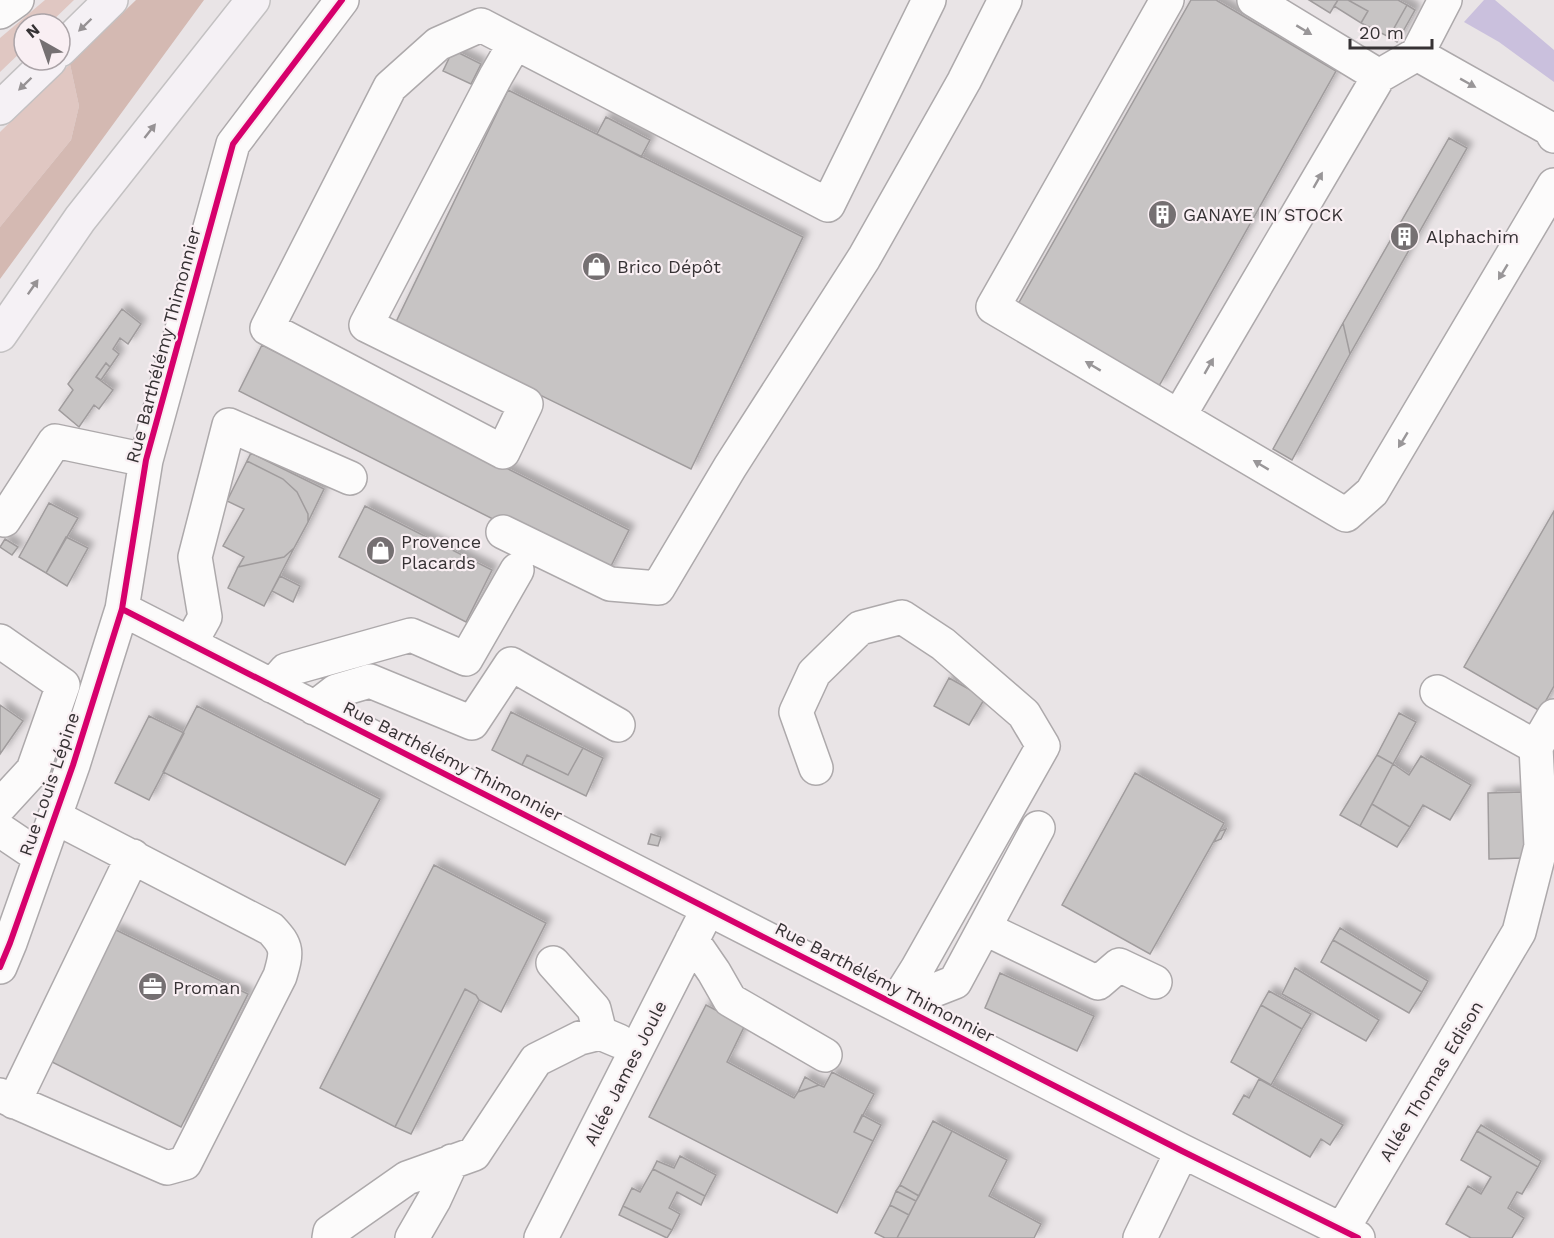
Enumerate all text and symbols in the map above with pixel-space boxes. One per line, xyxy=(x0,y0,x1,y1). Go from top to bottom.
north arrow xyxy=(12,12,72,72)
scale bar xyxy=(1350,12,1432,50)
one-way arrow xyxy=(78,18,93,32)
text: N xyxy=(22,20,43,42)
text: 20 m xyxy=(1359,22,1404,43)
one-way arrow xyxy=(1296,25,1312,36)
one-way arrow xyxy=(17,77,32,91)
one-way arrow xyxy=(1460,77,1476,88)
one-way arrow xyxy=(144,123,157,139)
one-way arrow xyxy=(1313,171,1323,188)
building icon: GANAYE IN STOCK xyxy=(1146,198,1178,230)
place label: GANAYE IN STOCK xyxy=(1183,204,1343,225)
building icon: Alphachim xyxy=(1389,220,1421,252)
street label: Rue Barthélémy Thimonnier xyxy=(121,225,205,465)
place label: Alphachim xyxy=(1426,226,1519,247)
shop icon: Brico Dépôt xyxy=(580,250,612,282)
place label: Brico Dépôt xyxy=(617,256,721,277)
one-way arrow xyxy=(1497,264,1508,280)
one-way arrow xyxy=(27,279,39,295)
one-way arrow xyxy=(1203,358,1214,374)
one-way arrow xyxy=(1085,360,1101,371)
one-way arrow xyxy=(1398,432,1409,448)
one-way arrow xyxy=(1253,459,1269,470)
place label: Provence Placards xyxy=(401,531,481,573)
shop icon: Provence Placards xyxy=(364,535,396,567)
street label: Rue Barthélémy Thimonnier xyxy=(340,696,566,826)
street label: Rue Louis Lépine xyxy=(15,709,83,859)
street label: Rue Barthélémy Thimonnier xyxy=(772,917,998,1047)
office icon: Proman xyxy=(136,971,168,1003)
place label: Proman xyxy=(173,977,240,998)
street label: Allée James Joule xyxy=(579,997,671,1149)
street label: Allée Thomas Edison xyxy=(1375,997,1487,1165)

